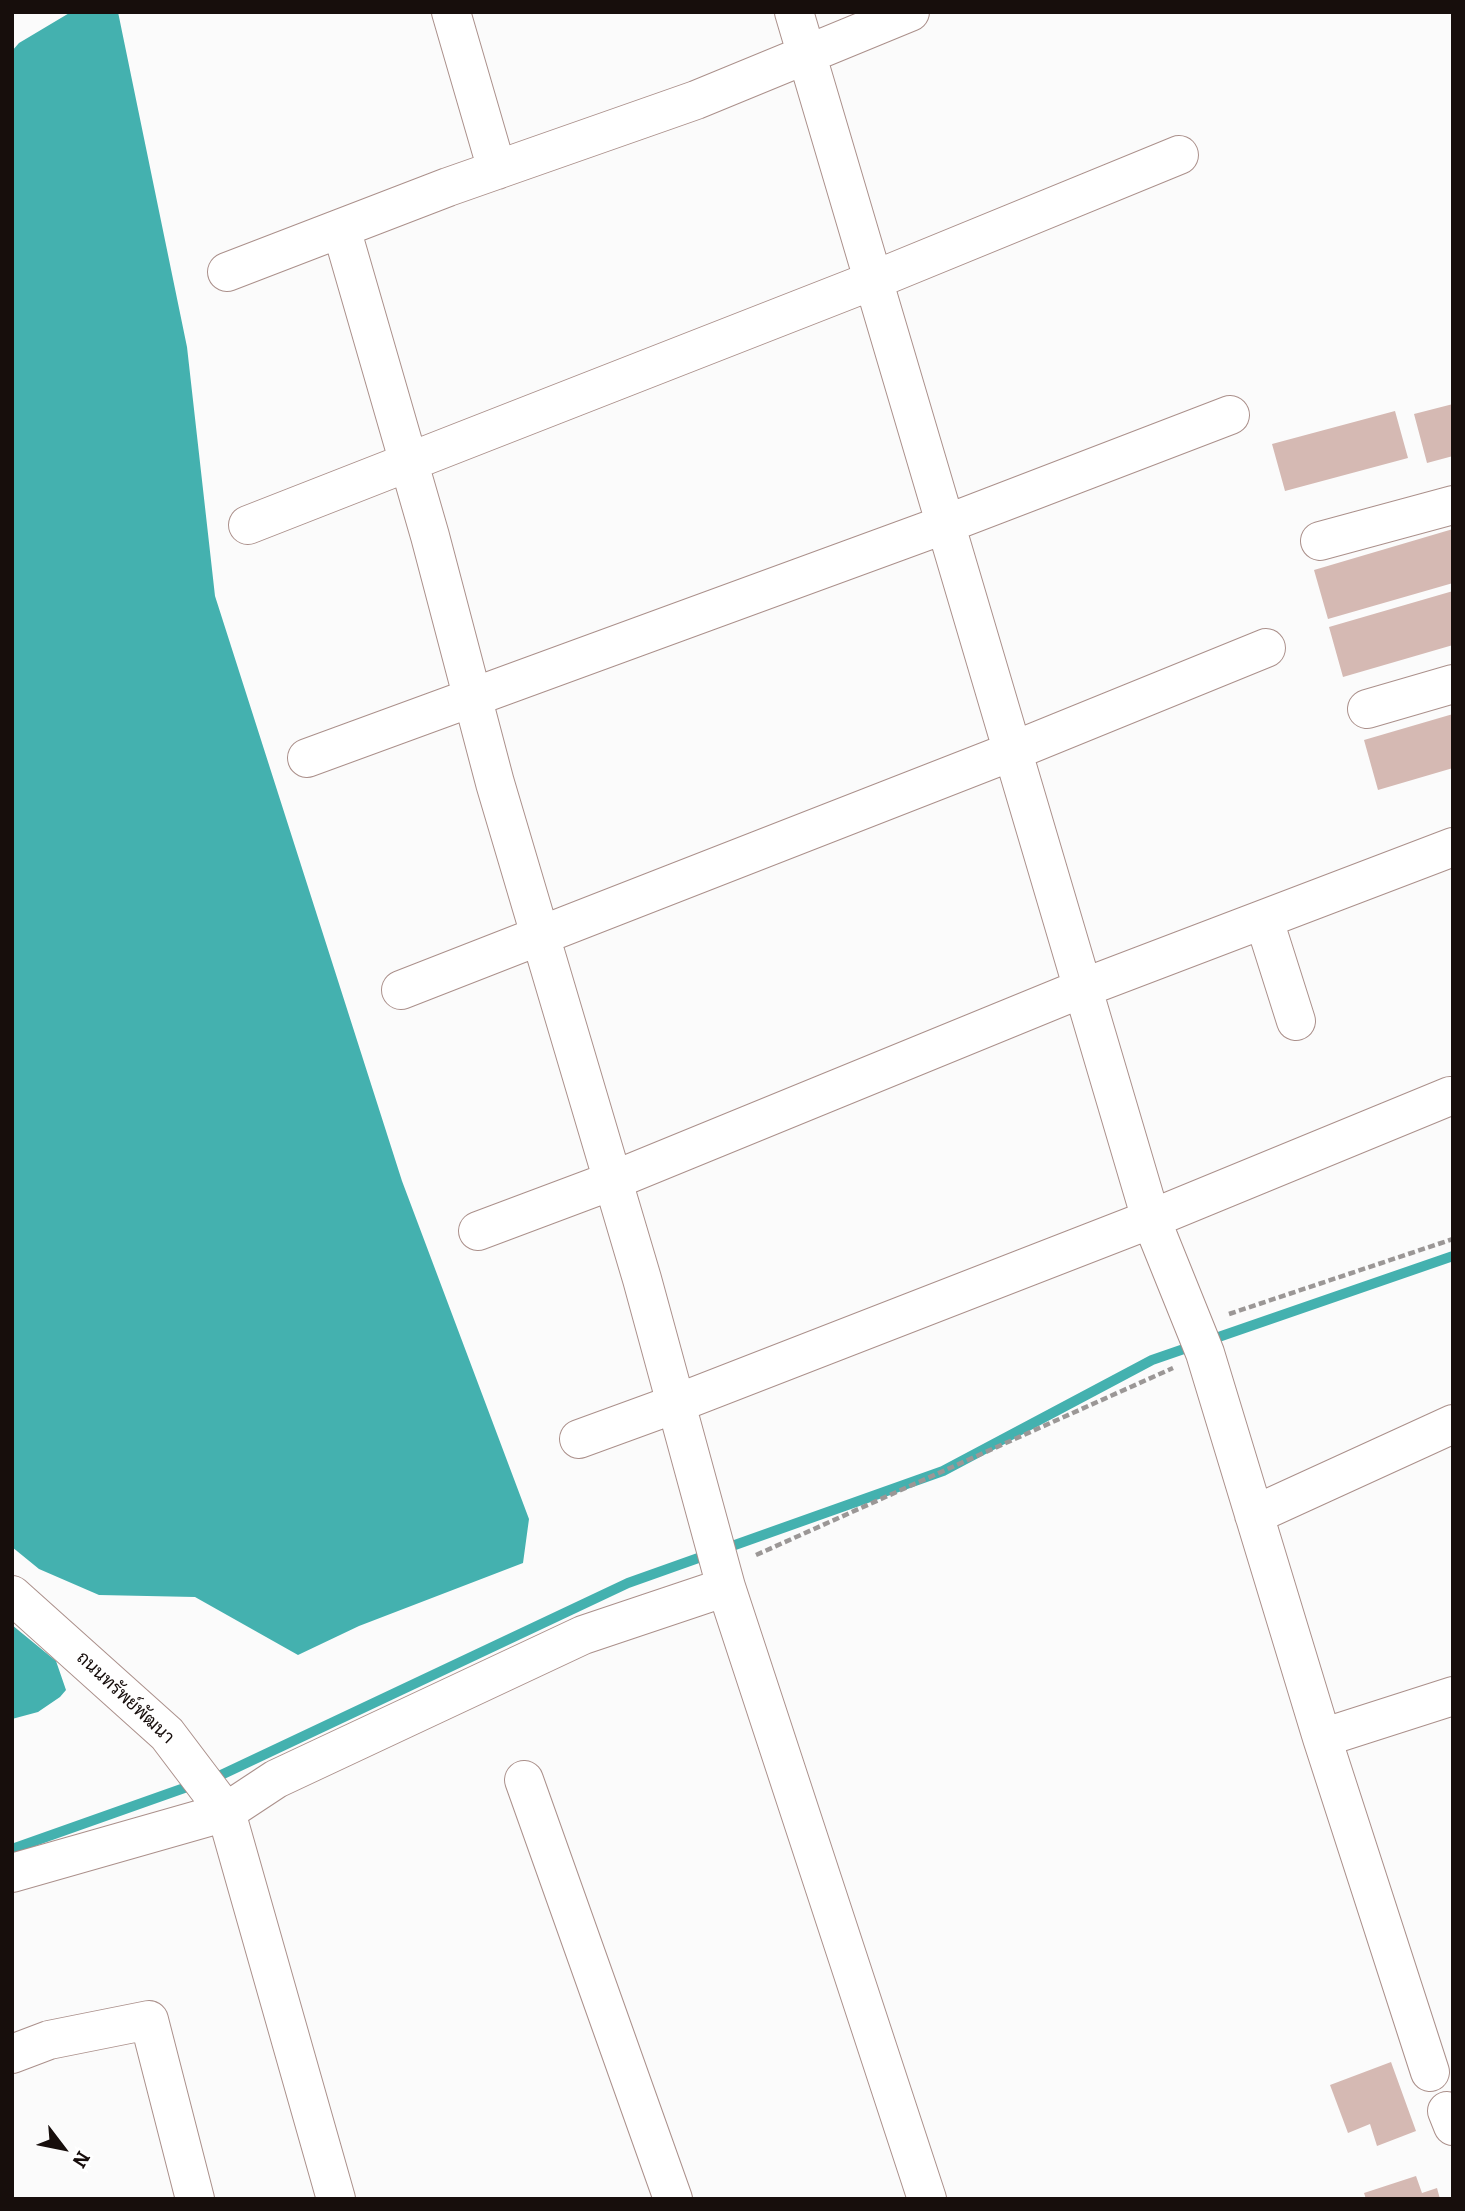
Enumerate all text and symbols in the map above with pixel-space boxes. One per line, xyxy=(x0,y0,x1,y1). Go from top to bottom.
street label: ถนนทรัพย์พัฒนา xyxy=(72,1647,178,1749)
north arrow xyxy=(28,2113,98,2183)
text: N xyxy=(68,2147,95,2172)

